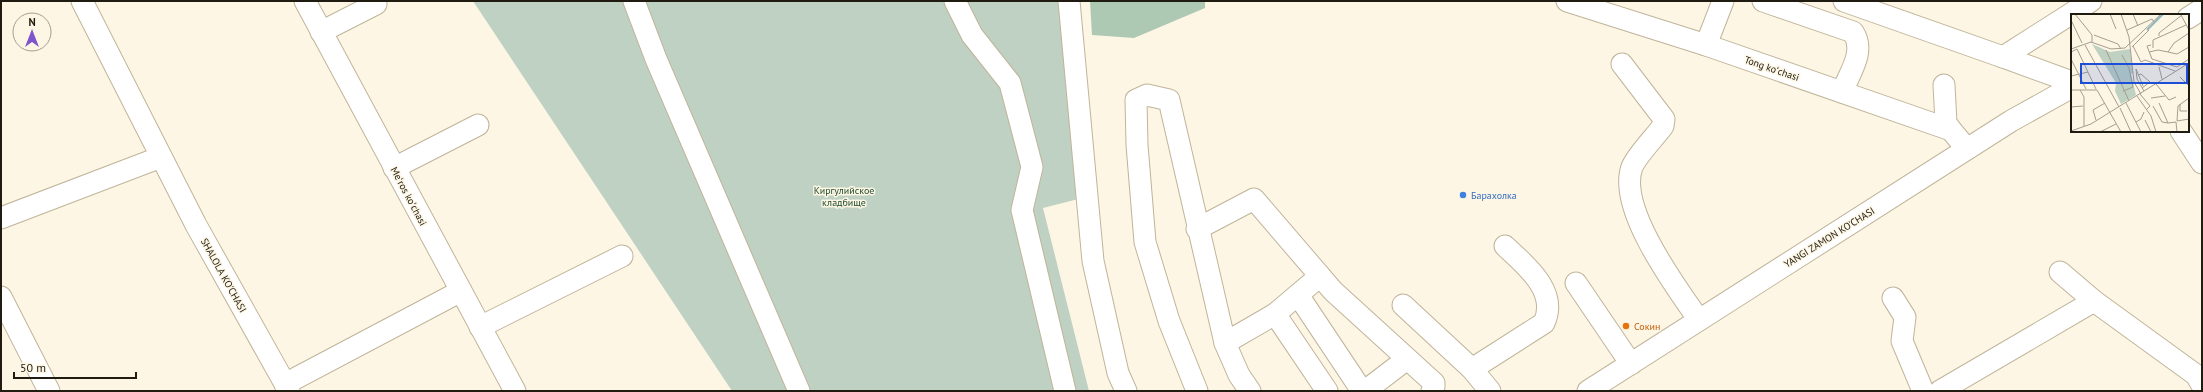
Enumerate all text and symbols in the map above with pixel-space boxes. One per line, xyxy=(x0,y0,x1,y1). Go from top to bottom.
north arrow xyxy=(12,12,52,52)
inset map xyxy=(2071,14,2189,132)
text: N xyxy=(28,15,36,29)
street label: Tong koʻchasi xyxy=(1743,53,1801,84)
street label: Meʻros koʻchasi xyxy=(388,165,430,228)
park label: Киргулийское кладбище xyxy=(814,184,874,209)
place label: Барахолка xyxy=(1471,189,1517,202)
marker: Барахолка xyxy=(1458,190,1468,200)
street label: YANGI ZAMON KO'CHASI xyxy=(1781,204,1877,271)
street label: SHALOLA KO'CHASI xyxy=(198,236,249,315)
place label: Сокин xyxy=(1634,320,1660,333)
marker: Сокин xyxy=(1621,321,1631,331)
scale bar xyxy=(14,354,136,380)
text: 50 m xyxy=(20,360,46,375)

